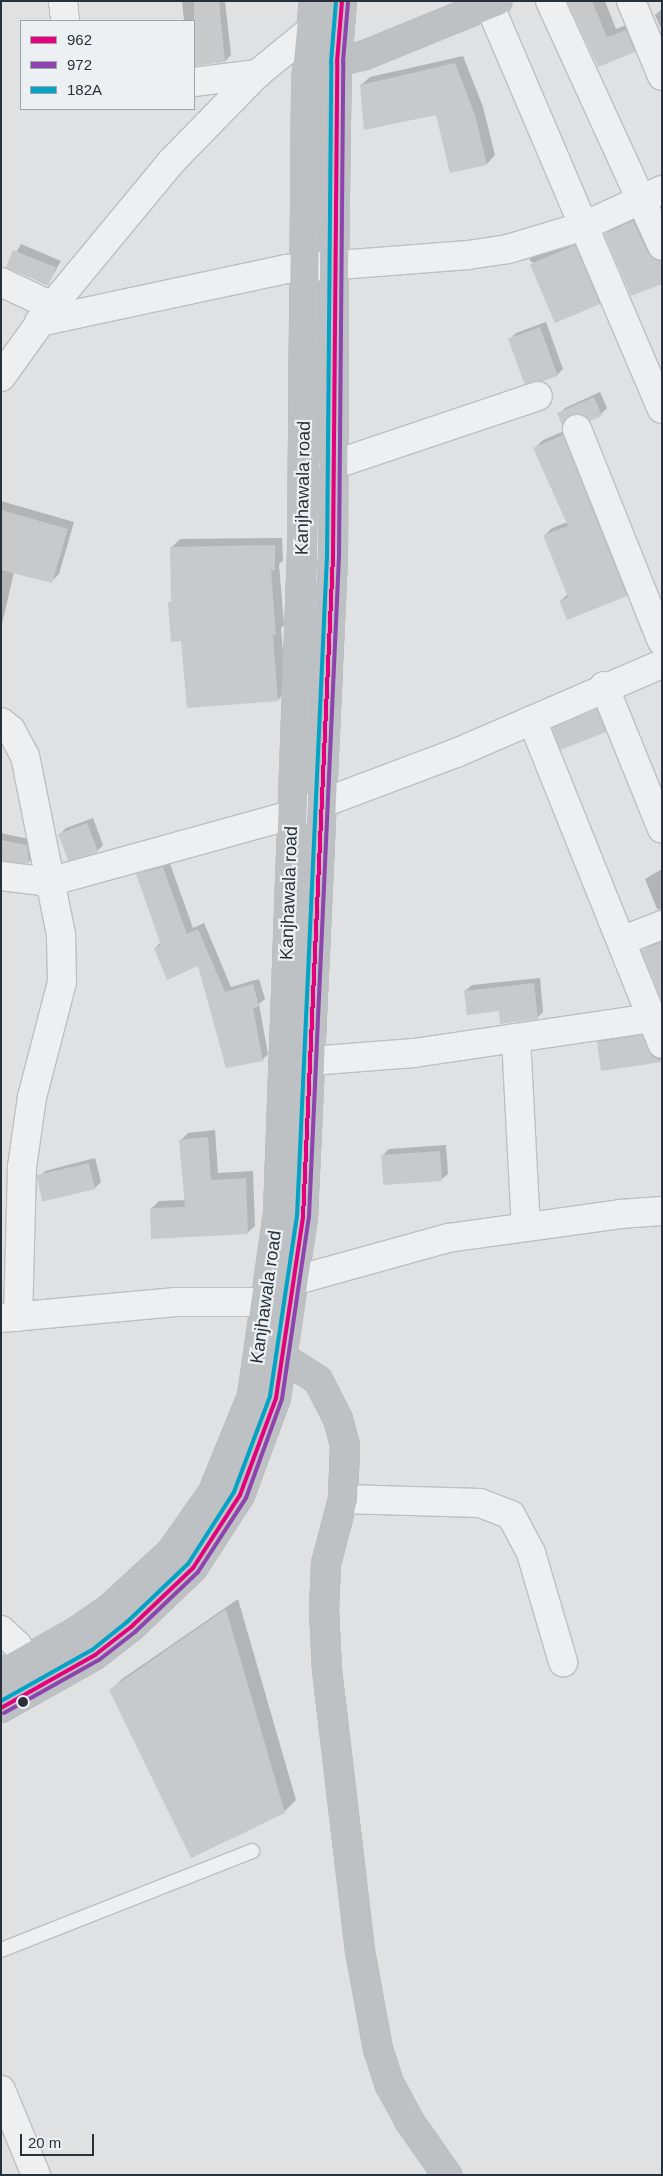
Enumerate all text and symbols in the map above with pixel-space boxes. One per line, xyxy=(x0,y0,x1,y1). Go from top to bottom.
legend xyxy=(20,20,195,110)
text: 962 xyxy=(67,31,92,48)
text: 972 xyxy=(67,56,92,73)
text: 182A xyxy=(67,81,102,98)
street label: Kanjhawala road xyxy=(291,421,315,555)
street label: Kanjhawala road xyxy=(276,826,302,960)
street label: Kanjhawala road xyxy=(246,1229,286,1365)
unlabelled marker xyxy=(18,1697,28,1707)
scale bar xyxy=(22,2124,96,2156)
text: 20 m xyxy=(28,2134,61,2151)

